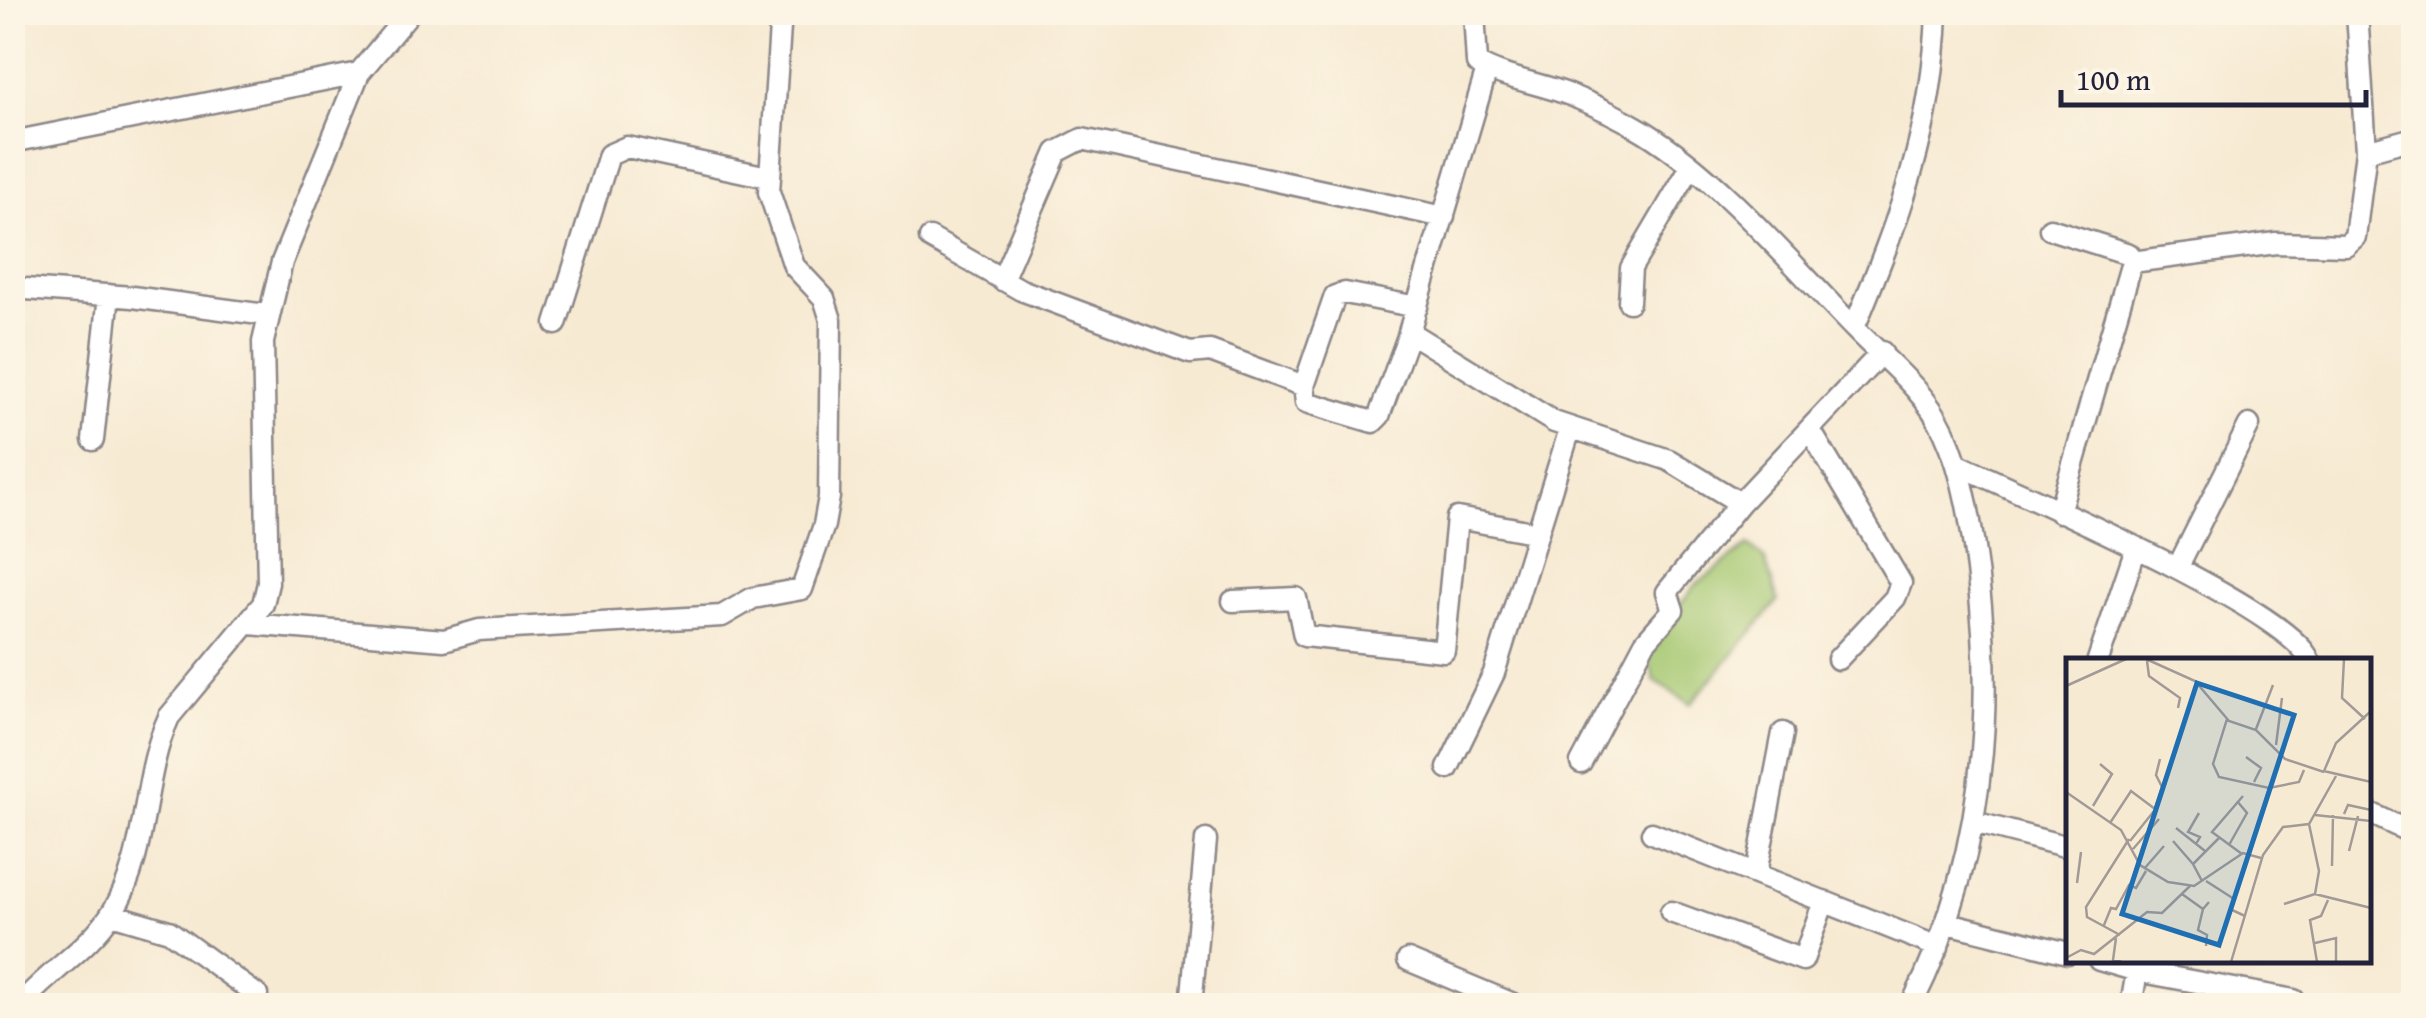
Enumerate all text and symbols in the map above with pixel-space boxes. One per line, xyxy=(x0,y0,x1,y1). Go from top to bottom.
scale bar xyxy=(2061,45,2366,107)
text: 100 m xyxy=(2076,57,2151,101)
inset map xyxy=(2066,658,2371,963)

